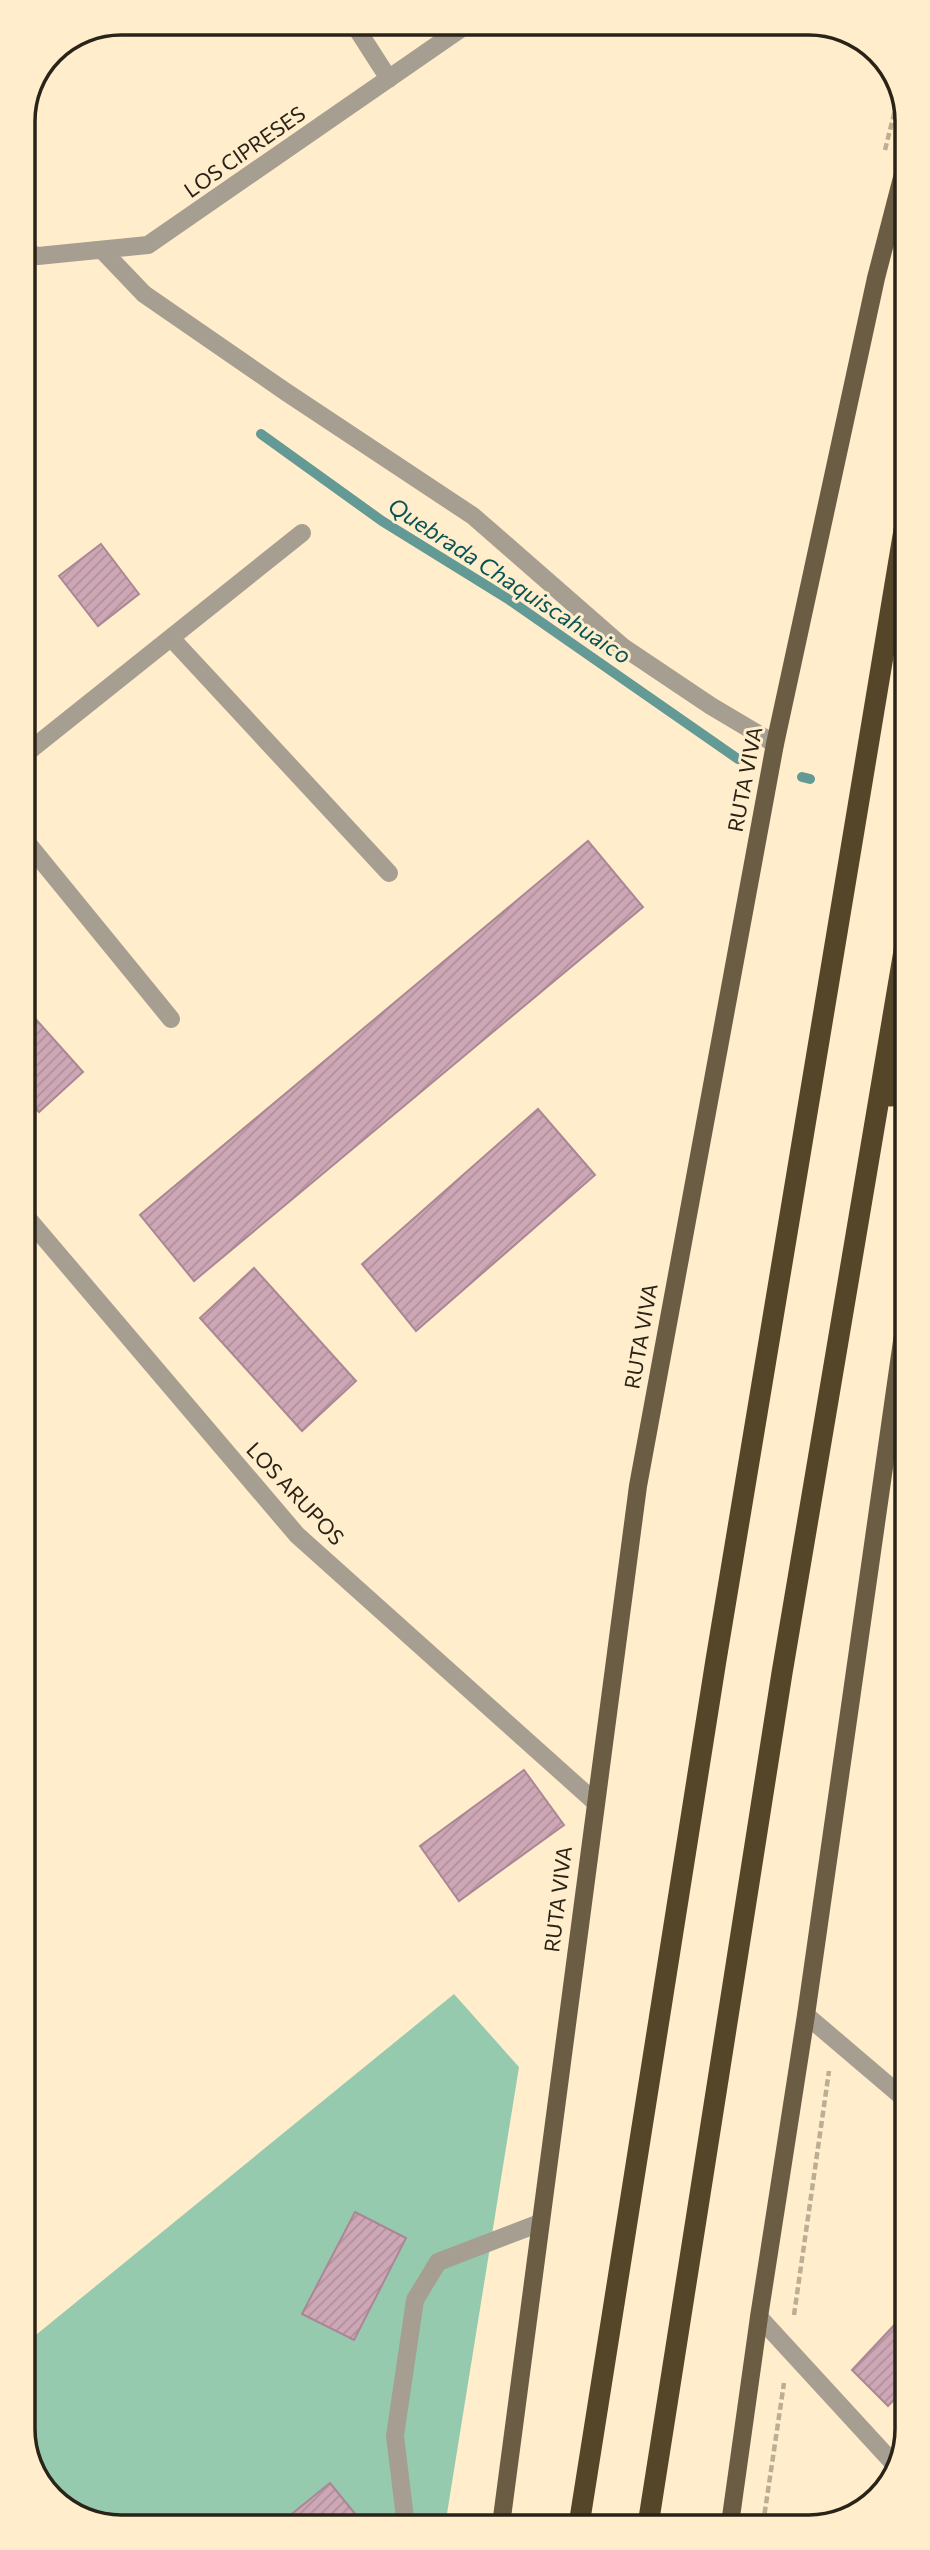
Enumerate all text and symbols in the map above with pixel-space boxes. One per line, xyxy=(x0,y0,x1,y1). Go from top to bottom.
street label: LOS CIPRESES xyxy=(179,100,309,202)
water label: Quebrada Chaquiscahuaico xyxy=(383,491,637,669)
street label: RUTA VIVA xyxy=(722,724,766,834)
street label: RUTA VIVA xyxy=(618,1281,662,1391)
street label: LOS ARUPOS xyxy=(242,1436,350,1550)
street label: RUTA VIVA xyxy=(538,1844,576,1954)

